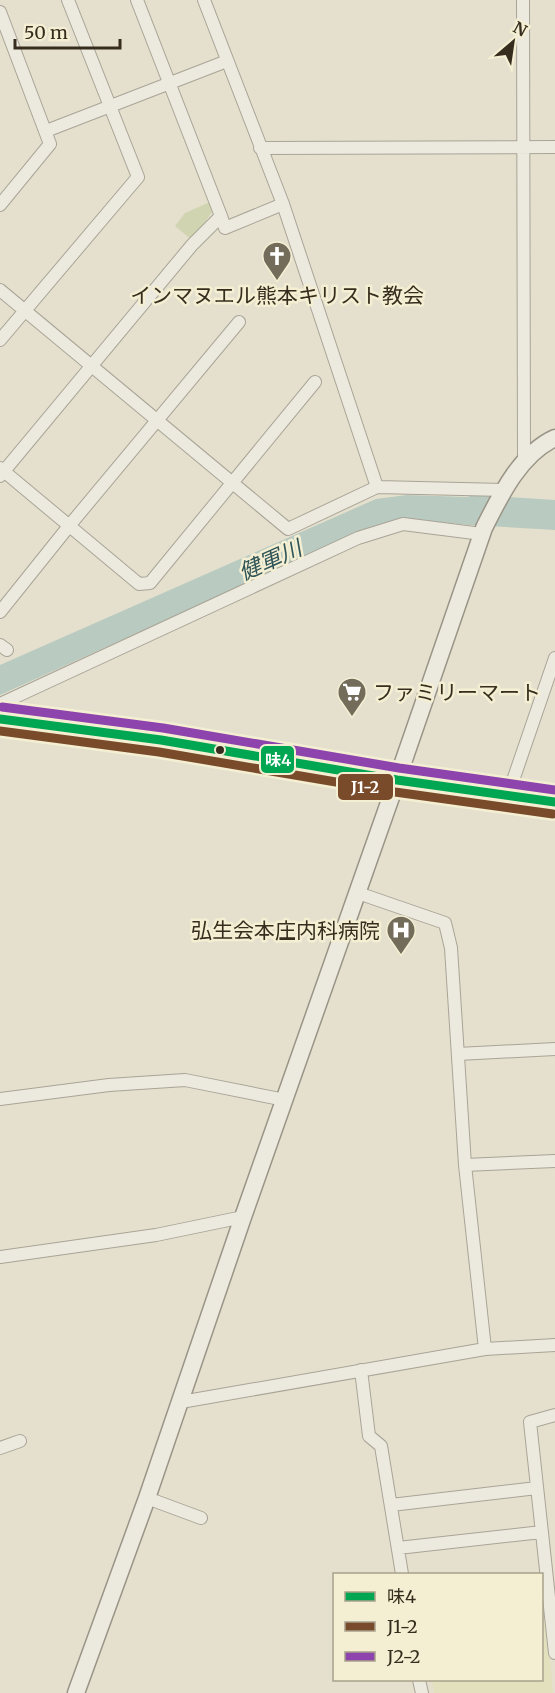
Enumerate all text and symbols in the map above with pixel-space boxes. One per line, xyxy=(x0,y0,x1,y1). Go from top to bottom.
scale bar xyxy=(15,12,120,50)
north arrow xyxy=(483,12,543,72)
text: N xyxy=(510,17,531,41)
text: 50 m xyxy=(24,21,68,44)
church icon: インマヌエル熊本キリスト教会 xyxy=(261,240,293,282)
place label: インマヌエル熊本キリスト教会 xyxy=(130,282,424,309)
water label: 健軍川 xyxy=(234,533,308,586)
supermarket icon: ファミリーマート xyxy=(336,676,368,718)
place label: ファミリーマート xyxy=(373,679,541,706)
unlabelled marker xyxy=(214,744,226,756)
line badge: 味4 xyxy=(260,745,295,774)
text: 味4 xyxy=(265,750,291,770)
line badge: J1-2 xyxy=(337,773,394,801)
text: J1-2 xyxy=(350,777,379,797)
hospital icon: 弘生会本庄内科病院 xyxy=(385,914,417,956)
place label: 弘生会本庄内科病院 xyxy=(191,917,380,944)
legend xyxy=(333,1573,543,1681)
text: 味4 xyxy=(387,1585,416,1608)
text: J1-2 xyxy=(386,1615,418,1638)
text: J2-2 xyxy=(386,1645,420,1668)

